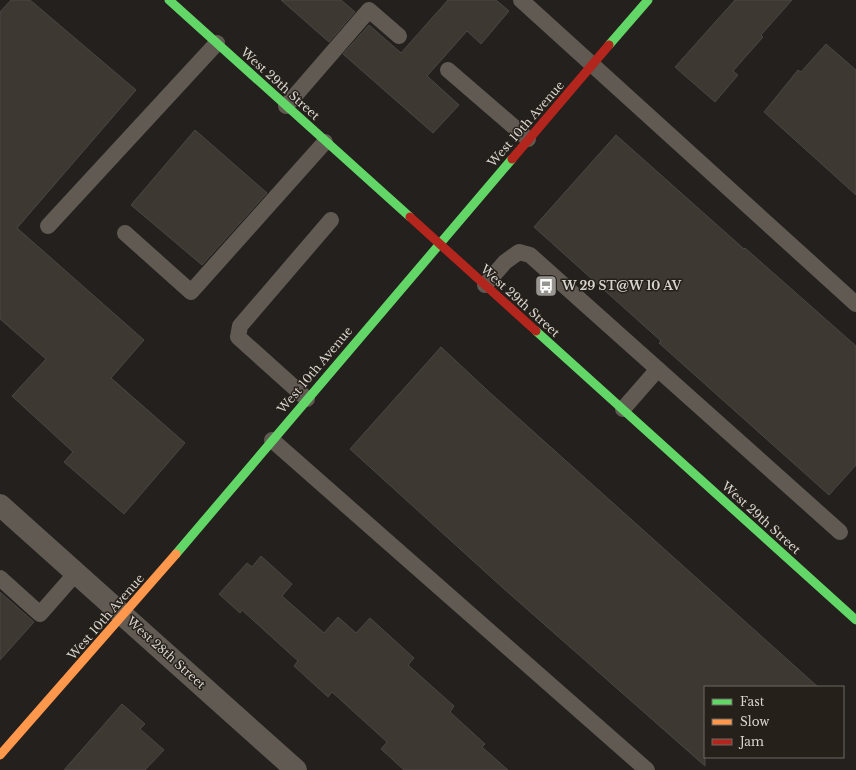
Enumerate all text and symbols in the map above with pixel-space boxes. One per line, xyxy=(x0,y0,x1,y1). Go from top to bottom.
street label: West 29th Street xyxy=(237,44,323,123)
street label: West 10th Avenue xyxy=(484,78,567,170)
street label: West 29th Street xyxy=(477,261,563,340)
bus stop icon: W 29 ST@W 10 AV xyxy=(533,273,559,299)
place label: W 29 ST@W 10 AV xyxy=(561,278,682,293)
street label: West 10th Avenue xyxy=(273,323,355,417)
street label: West 29th Street xyxy=(718,478,804,557)
street label: West 10th Avenue xyxy=(64,571,147,663)
street label: West 28th Street xyxy=(123,613,209,692)
legend xyxy=(704,686,844,758)
text: Fast xyxy=(740,694,765,709)
text: Slow xyxy=(740,714,770,729)
text: Jam xyxy=(738,734,764,749)

